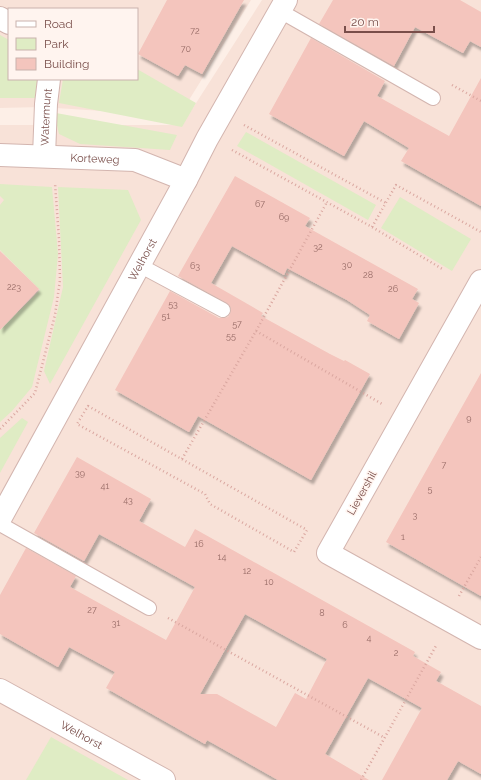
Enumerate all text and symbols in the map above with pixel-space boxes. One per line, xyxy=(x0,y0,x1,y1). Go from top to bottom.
legend xyxy=(8,8,138,80)
scale bar xyxy=(345,8,434,34)
text: 20 m xyxy=(351,15,379,29)
text: Road xyxy=(44,17,73,31)
house number: 72 xyxy=(190,26,200,36)
text: Park xyxy=(44,37,69,51)
house number: 70 xyxy=(181,44,192,54)
text: Building xyxy=(44,57,90,71)
street label: Watermunt xyxy=(38,87,54,146)
street label: Korteweg xyxy=(70,151,120,166)
house number: 67 xyxy=(255,199,265,209)
house number: 69 xyxy=(279,212,289,222)
street label: Welhorst xyxy=(126,236,159,283)
house number: 32 xyxy=(313,242,323,252)
house number: 30 xyxy=(342,260,353,270)
house number: 63 xyxy=(190,261,200,271)
house number: 28 xyxy=(363,270,373,280)
house number: 223 xyxy=(7,282,21,292)
house number: 26 xyxy=(388,284,399,294)
house number: 53 xyxy=(168,299,178,309)
house number: 51 xyxy=(162,311,171,321)
house number: 57 xyxy=(232,319,242,329)
house number: 55 xyxy=(226,331,236,341)
house number: 9 xyxy=(466,413,472,423)
house number: 7 xyxy=(442,460,447,470)
house number: 39 xyxy=(75,468,85,478)
street label: Lievershil xyxy=(345,469,379,517)
house number: 41 xyxy=(101,481,110,491)
house number: 5 xyxy=(428,484,433,494)
house number: 43 xyxy=(123,495,133,505)
house number: 3 xyxy=(413,510,418,520)
house number: 1 xyxy=(401,532,405,542)
house number: 16 xyxy=(194,539,204,549)
house number: 14 xyxy=(218,552,226,562)
house number: 12 xyxy=(243,566,252,576)
house number: 10 xyxy=(264,577,274,587)
house number: 27 xyxy=(87,605,97,615)
house number: 8 xyxy=(319,608,325,618)
house number: 31 xyxy=(112,618,120,628)
house number: 6 xyxy=(342,620,348,630)
house number: 4 xyxy=(367,633,372,643)
house number: 2 xyxy=(394,648,399,658)
street label: Welhorst xyxy=(58,718,105,752)

